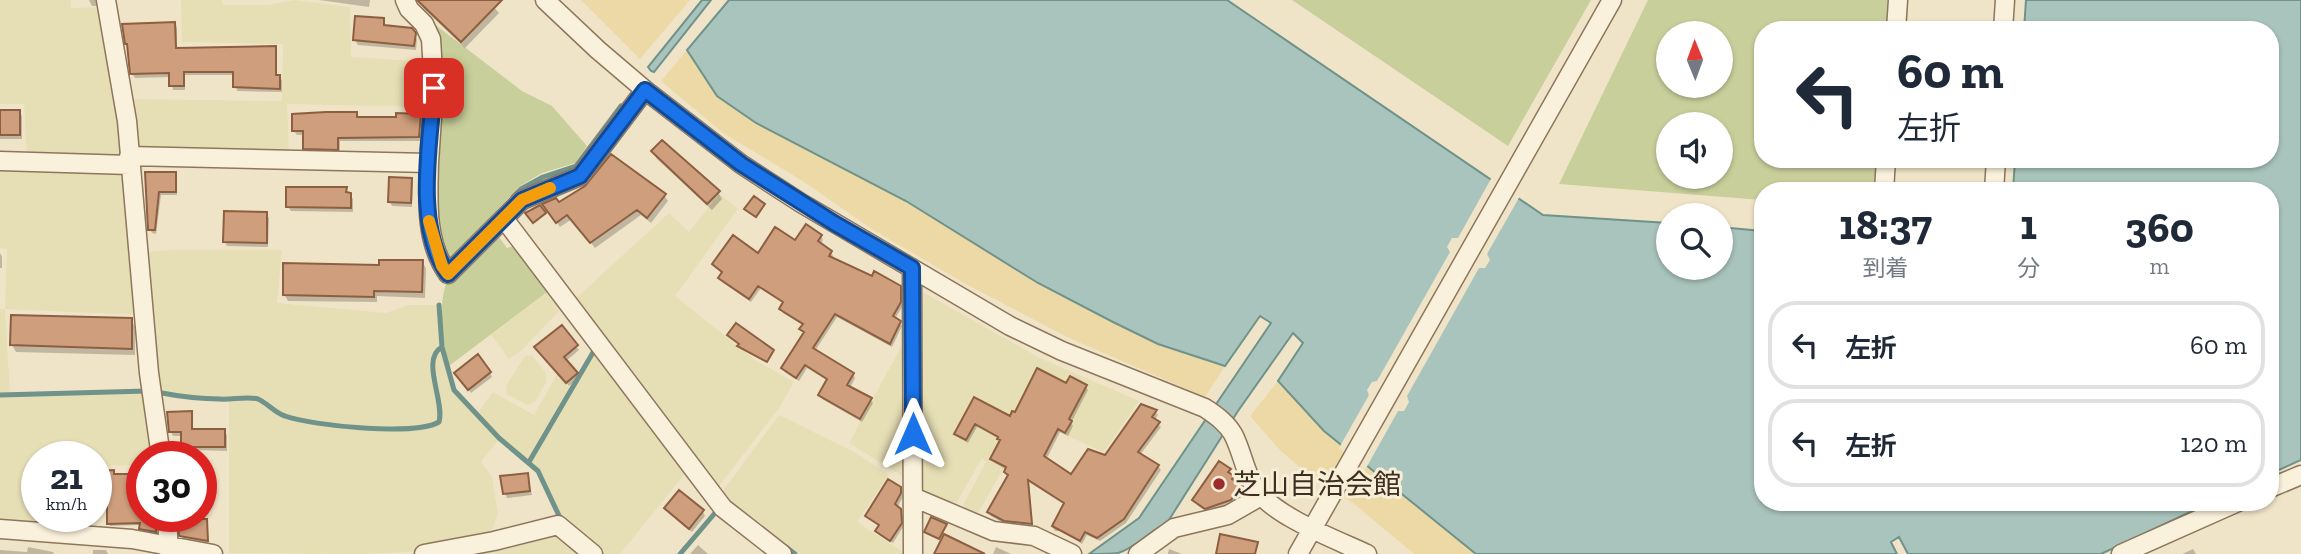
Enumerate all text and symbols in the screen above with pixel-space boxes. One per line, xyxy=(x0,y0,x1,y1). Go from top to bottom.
north arrow xyxy=(1656,21,1732,98)
map controls xyxy=(1656,21,1733,280)
text: 60 m xyxy=(1897,42,2004,101)
icon: left xyxy=(1782,49,1873,140)
pin xyxy=(404,58,464,118)
icon: arrive xyxy=(415,69,453,107)
text: 左折 xyxy=(1897,109,1961,147)
button: sound xyxy=(1656,112,1733,189)
text: 18:37 xyxy=(1839,199,1932,250)
text: 1 xyxy=(2020,199,2037,250)
text: 360 xyxy=(2125,202,2194,253)
button: search xyxy=(1656,203,1733,280)
text: m xyxy=(2150,252,2169,280)
text: 到着 xyxy=(1863,254,1909,282)
text: 分 xyxy=(2017,254,2040,282)
icon: left xyxy=(1786,326,1824,364)
text: 60 m xyxy=(2190,329,2247,361)
text: 左折 xyxy=(1845,332,1897,364)
position arrow xyxy=(876,397,950,471)
icon: left xyxy=(1786,424,1824,462)
text: 120 m xyxy=(2180,427,2247,459)
text: 左折 xyxy=(1845,430,1897,462)
speed limit sign: 30 xyxy=(126,441,217,532)
text: 21 xyxy=(50,456,83,498)
place label: 芝山自治会館 xyxy=(1233,468,1401,501)
marker: 芝山自治会館 xyxy=(1211,476,1227,492)
text: km/h xyxy=(46,493,87,515)

